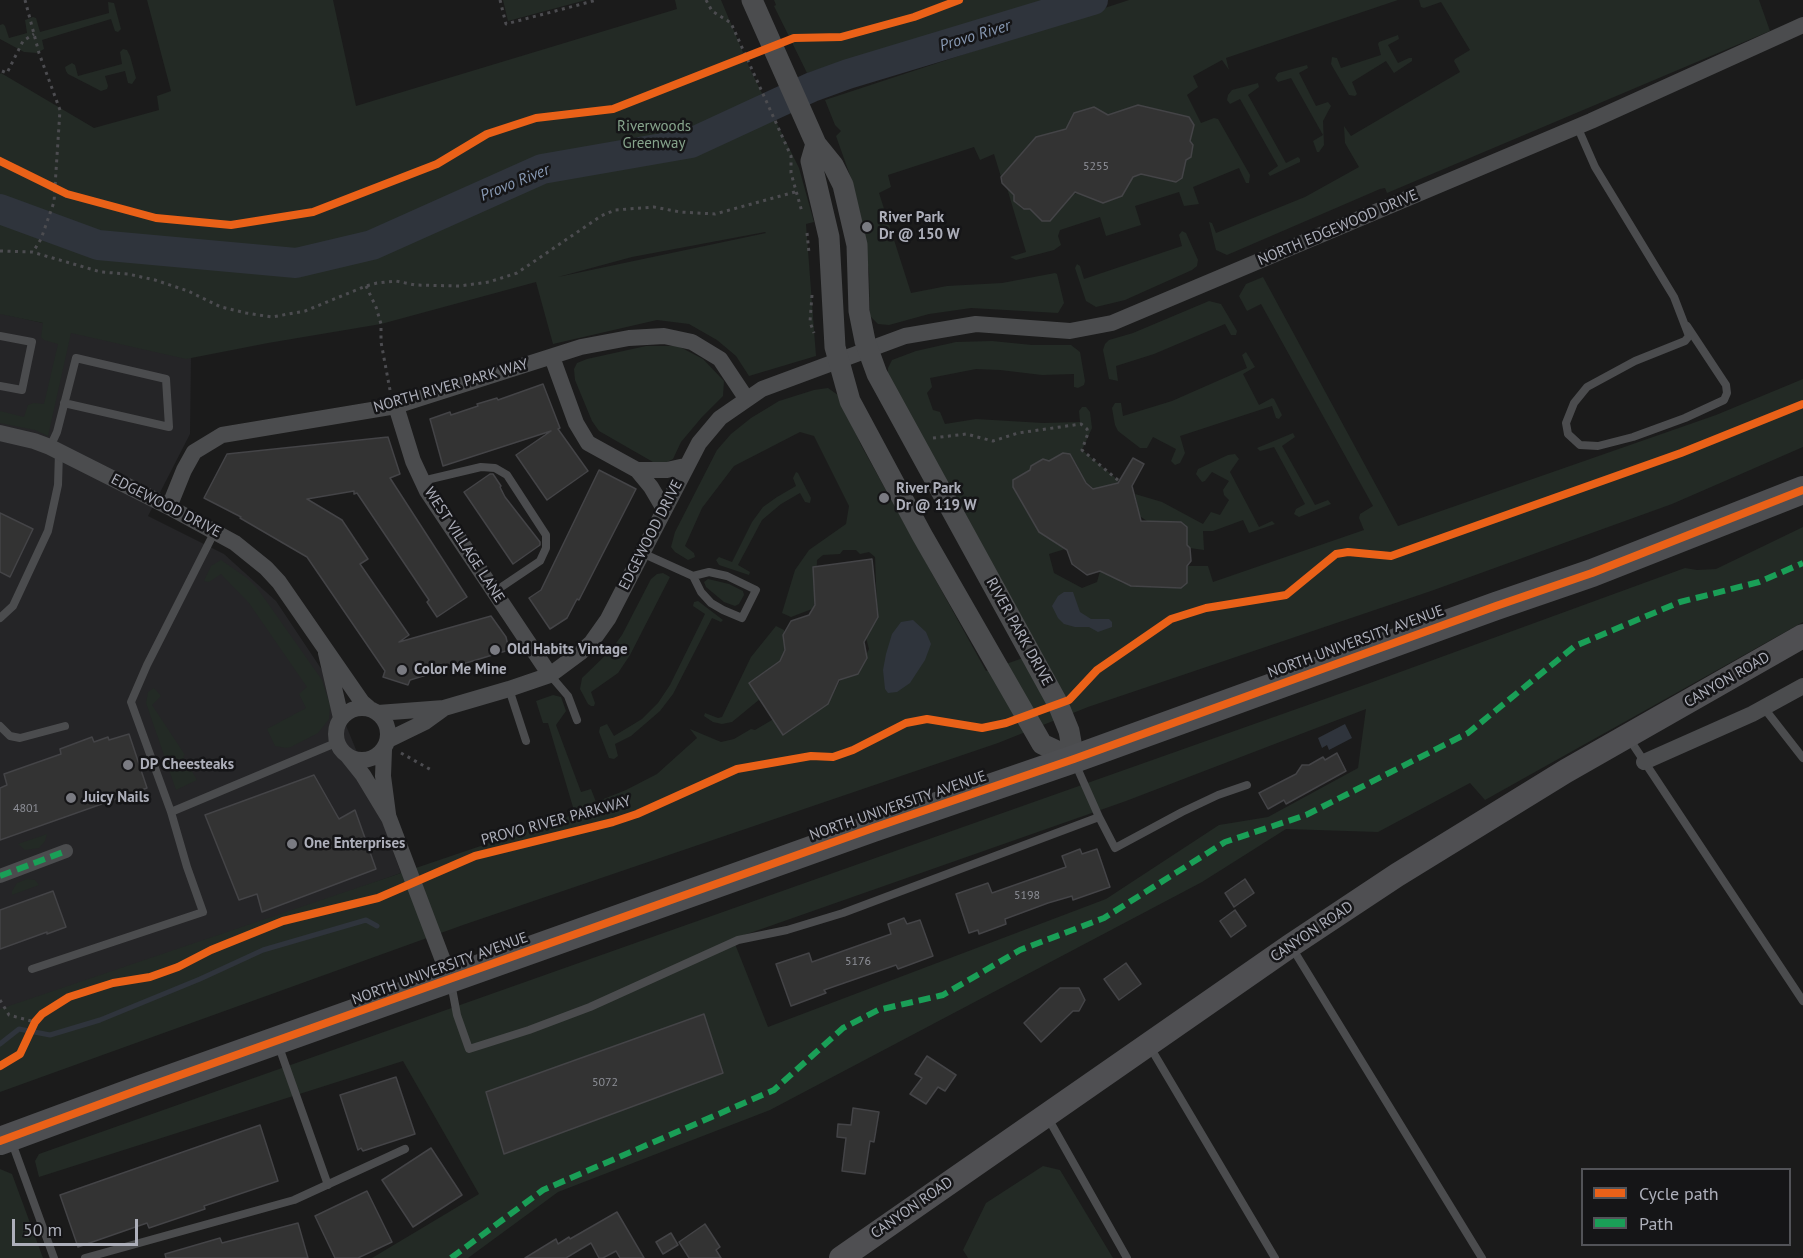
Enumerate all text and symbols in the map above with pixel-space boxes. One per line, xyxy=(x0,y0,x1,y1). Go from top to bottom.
water label: Provo River xyxy=(937,16,1013,56)
park label: Riverwoods Greenway xyxy=(617,118,691,153)
water label: Provo River xyxy=(478,160,552,206)
house number: 5255 xyxy=(1083,160,1109,174)
street label: NORTH EDGEWOOD DRIVE xyxy=(1255,186,1421,270)
place label: River Park Dr @ 150 W xyxy=(879,209,960,244)
marker: River Park Dr @ 150 W xyxy=(860,220,874,234)
street label: NORTH RIVER PARK WAY xyxy=(372,355,530,417)
street label: EDGEWOOD DRIVE xyxy=(108,470,224,542)
street label: EDGEWOOD DRIVE xyxy=(615,477,687,593)
place label: River Park Dr @ 119 W xyxy=(896,480,977,515)
street label: WEST VILLAGE LANE xyxy=(420,484,508,606)
marker: River Park Dr @ 119 W xyxy=(877,491,891,505)
street label: RIVER PARK DRIVE xyxy=(982,575,1056,689)
street label: NORTH UNIVERSITY AVENUE xyxy=(1266,602,1446,682)
place label: Old Habits Vintage xyxy=(507,641,628,659)
marker: Old Habits Vintage xyxy=(488,643,502,657)
street label: CANYON ROAD xyxy=(1681,648,1773,712)
place label: Color Me Mine xyxy=(414,661,507,679)
marker: Color Me Mine xyxy=(395,663,409,677)
place label: DP Cheesteaks xyxy=(140,756,234,774)
marker: DP Cheesteaks xyxy=(121,758,135,772)
street label: NORTH UNIVERSITY AVENUE xyxy=(807,767,989,845)
place label: Juicy Nails xyxy=(83,789,149,807)
marker: Juicy Nails xyxy=(64,791,78,805)
street label: PROVO RIVER PARKWAY xyxy=(479,792,633,850)
house number: 4801 xyxy=(13,802,39,816)
place label: One Enterprises xyxy=(304,835,405,853)
marker: One Enterprises xyxy=(285,837,299,851)
house number: 5198 xyxy=(1014,889,1040,903)
street label: CANYON ROAD xyxy=(1267,898,1357,966)
street label: NORTH UNIVERSITY AVENUE xyxy=(350,929,530,1009)
house number: 5176 xyxy=(845,955,871,969)
house number: 5072 xyxy=(592,1076,618,1090)
legend xyxy=(1581,1168,1791,1246)
street label: CANYON ROAD xyxy=(868,1173,956,1243)
text: Cycle path xyxy=(1639,1182,1719,1205)
scale bar xyxy=(15,1207,141,1245)
text: Path xyxy=(1639,1212,1673,1235)
text: 50 m xyxy=(23,1218,62,1241)

